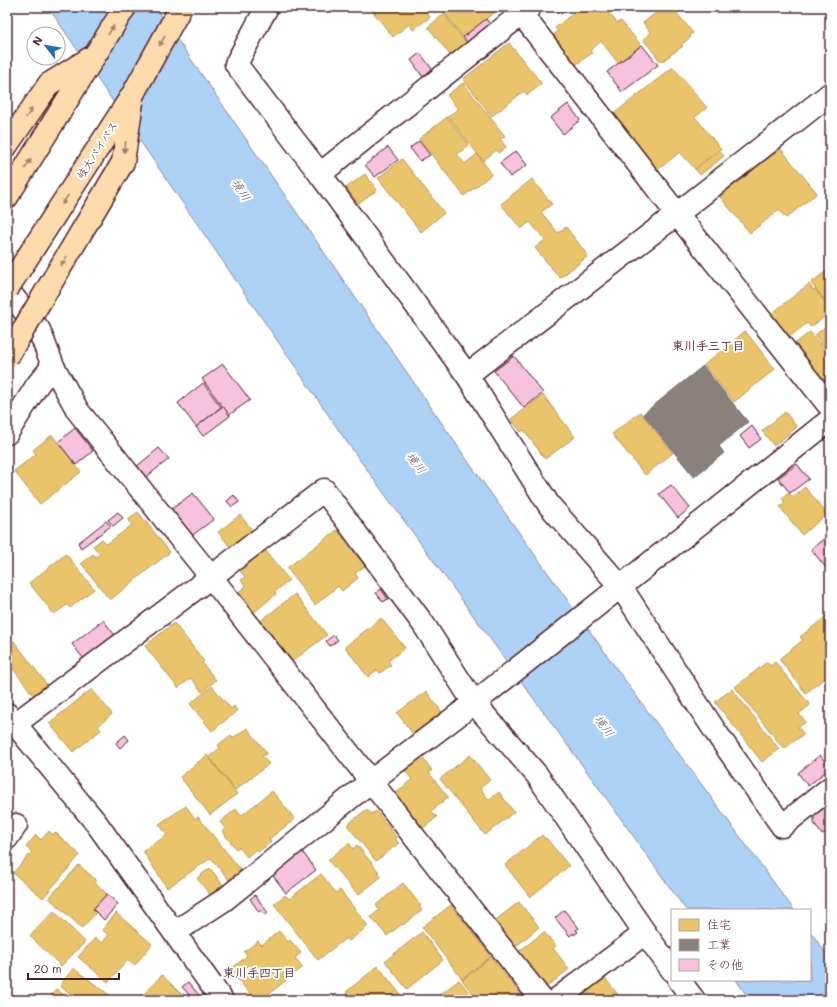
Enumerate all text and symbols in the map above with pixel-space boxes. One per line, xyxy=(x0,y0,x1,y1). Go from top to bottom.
one-way arrow xyxy=(107,25,115,35)
north arrow xyxy=(26,26,66,66)
text: N xyxy=(28,33,46,48)
one-way arrow xyxy=(159,35,165,47)
one-way arrow xyxy=(25,108,33,119)
street label: 岐大バイパス xyxy=(72,118,121,181)
one-way arrow xyxy=(122,141,128,153)
one-way arrow xyxy=(24,158,31,170)
water label: 境川 xyxy=(229,175,255,204)
one-way arrow xyxy=(61,195,69,205)
one-way arrow xyxy=(61,255,68,267)
district label: 東川手三丁目 xyxy=(672,337,744,353)
water label: 境川 xyxy=(403,448,430,477)
water label: 境川 xyxy=(591,711,618,740)
legend xyxy=(671,909,811,981)
text: 住宅 xyxy=(707,916,731,932)
text: 工業 xyxy=(707,936,731,952)
scale bar xyxy=(28,955,119,981)
text: その他 xyxy=(707,956,743,972)
text: 20 m xyxy=(34,960,62,976)
district label: 東川手四丁目 xyxy=(223,964,295,980)

